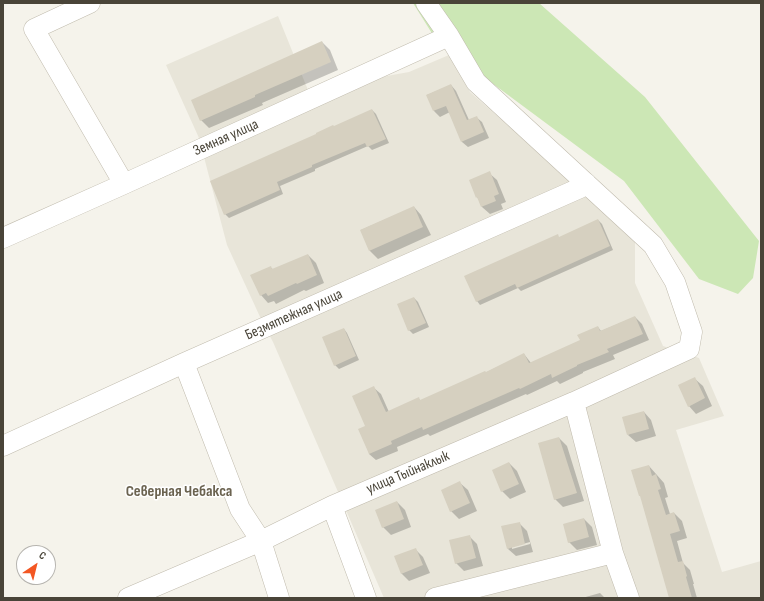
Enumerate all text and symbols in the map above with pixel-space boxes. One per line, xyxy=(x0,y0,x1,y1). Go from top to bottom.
street label: Земная улица xyxy=(191,116,261,160)
street label: Безмятежная улица xyxy=(243,286,345,344)
street label: улица Тыйнаклык xyxy=(364,447,452,499)
district label: Северная Чебакса xyxy=(126,482,232,502)
north arrow xyxy=(16,545,56,585)
text: С xyxy=(37,549,49,563)

